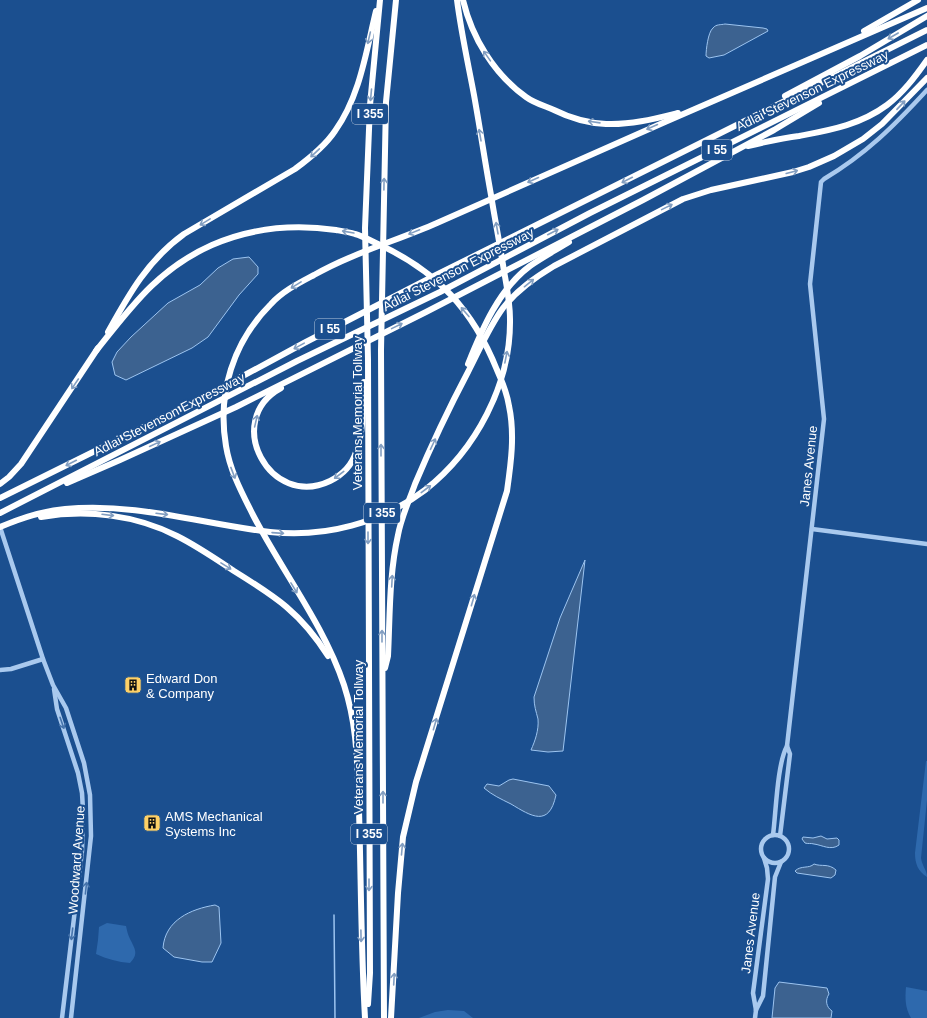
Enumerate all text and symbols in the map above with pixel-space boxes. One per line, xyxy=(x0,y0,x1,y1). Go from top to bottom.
one-way arrow xyxy=(365,31,373,44)
one-way arrow xyxy=(887,32,899,40)
street label: Adlai Stevenson Expressway xyxy=(734,47,891,134)
one-way arrow xyxy=(483,50,491,61)
one-way arrow xyxy=(368,88,375,101)
one-way arrow xyxy=(896,100,906,110)
road number: I 355 xyxy=(352,104,388,124)
one-way arrow xyxy=(588,118,601,126)
one-way arrow xyxy=(646,124,658,132)
one-way arrow xyxy=(476,129,484,142)
road number: I 55 xyxy=(702,140,732,160)
one-way arrow xyxy=(310,148,320,158)
one-way arrow xyxy=(785,168,798,175)
one-way arrow xyxy=(621,176,633,184)
one-way arrow xyxy=(527,177,539,184)
one-way arrow xyxy=(380,178,387,191)
one-way arrow xyxy=(661,203,673,210)
one-way arrow xyxy=(199,218,211,226)
one-way arrow xyxy=(492,222,500,235)
street label: Adlai Stevenson Expressway xyxy=(380,224,537,314)
one-way arrow xyxy=(342,228,355,236)
one-way arrow xyxy=(547,228,559,235)
one-way arrow xyxy=(409,229,421,237)
one-way arrow xyxy=(523,278,534,287)
one-way arrow xyxy=(291,281,302,289)
one-way arrow xyxy=(461,306,470,317)
road number: I 55 xyxy=(315,319,345,339)
one-way arrow xyxy=(390,322,402,329)
street label: Veterans Memorial Tollway xyxy=(350,335,365,490)
one-way arrow xyxy=(293,342,305,350)
one-way arrow xyxy=(502,351,510,364)
street label: Adlai Stevenson Expressway xyxy=(91,369,248,459)
one-way arrow xyxy=(70,378,78,390)
one-way arrow xyxy=(253,415,260,428)
street label: Janes Avenue xyxy=(797,425,820,507)
one-way arrow xyxy=(430,439,437,451)
one-way arrow xyxy=(149,440,161,447)
one-way arrow xyxy=(377,444,385,457)
one-way arrow xyxy=(65,460,77,467)
one-way arrow xyxy=(230,467,238,479)
one-way arrow xyxy=(333,471,344,479)
one-way arrow xyxy=(420,485,431,493)
road number: I 355 xyxy=(364,503,400,523)
one-way arrow xyxy=(155,510,168,518)
one-way arrow xyxy=(101,512,114,519)
one-way arrow xyxy=(271,529,284,536)
one-way arrow xyxy=(364,531,372,544)
one-way arrow xyxy=(220,562,232,570)
one-way arrow xyxy=(388,575,396,588)
one-way arrow xyxy=(291,582,299,594)
one-way arrow xyxy=(470,593,477,606)
one-way arrow xyxy=(378,630,386,643)
street label: Veterans Memorial Tollway xyxy=(351,659,366,814)
place label: Edward Don & Company xyxy=(146,671,218,701)
building icon: Edward Don & Company xyxy=(123,675,143,695)
one-way arrow xyxy=(58,717,66,729)
one-way arrow xyxy=(432,718,439,731)
one-way arrow xyxy=(379,791,387,804)
street label: Woodward Avenue xyxy=(65,805,88,915)
place label: AMS Mechanical Systems Inc xyxy=(165,809,263,839)
building icon: AMS Mechanical Systems Inc xyxy=(142,813,162,833)
road number: I 355 xyxy=(351,824,387,844)
one-way arrow xyxy=(398,843,405,856)
one-way arrow xyxy=(365,878,373,891)
one-way arrow xyxy=(82,882,90,895)
street label: Janes Avenue xyxy=(738,892,763,974)
one-way arrow xyxy=(68,927,76,940)
one-way arrow xyxy=(357,929,365,942)
one-way arrow xyxy=(390,973,397,986)

